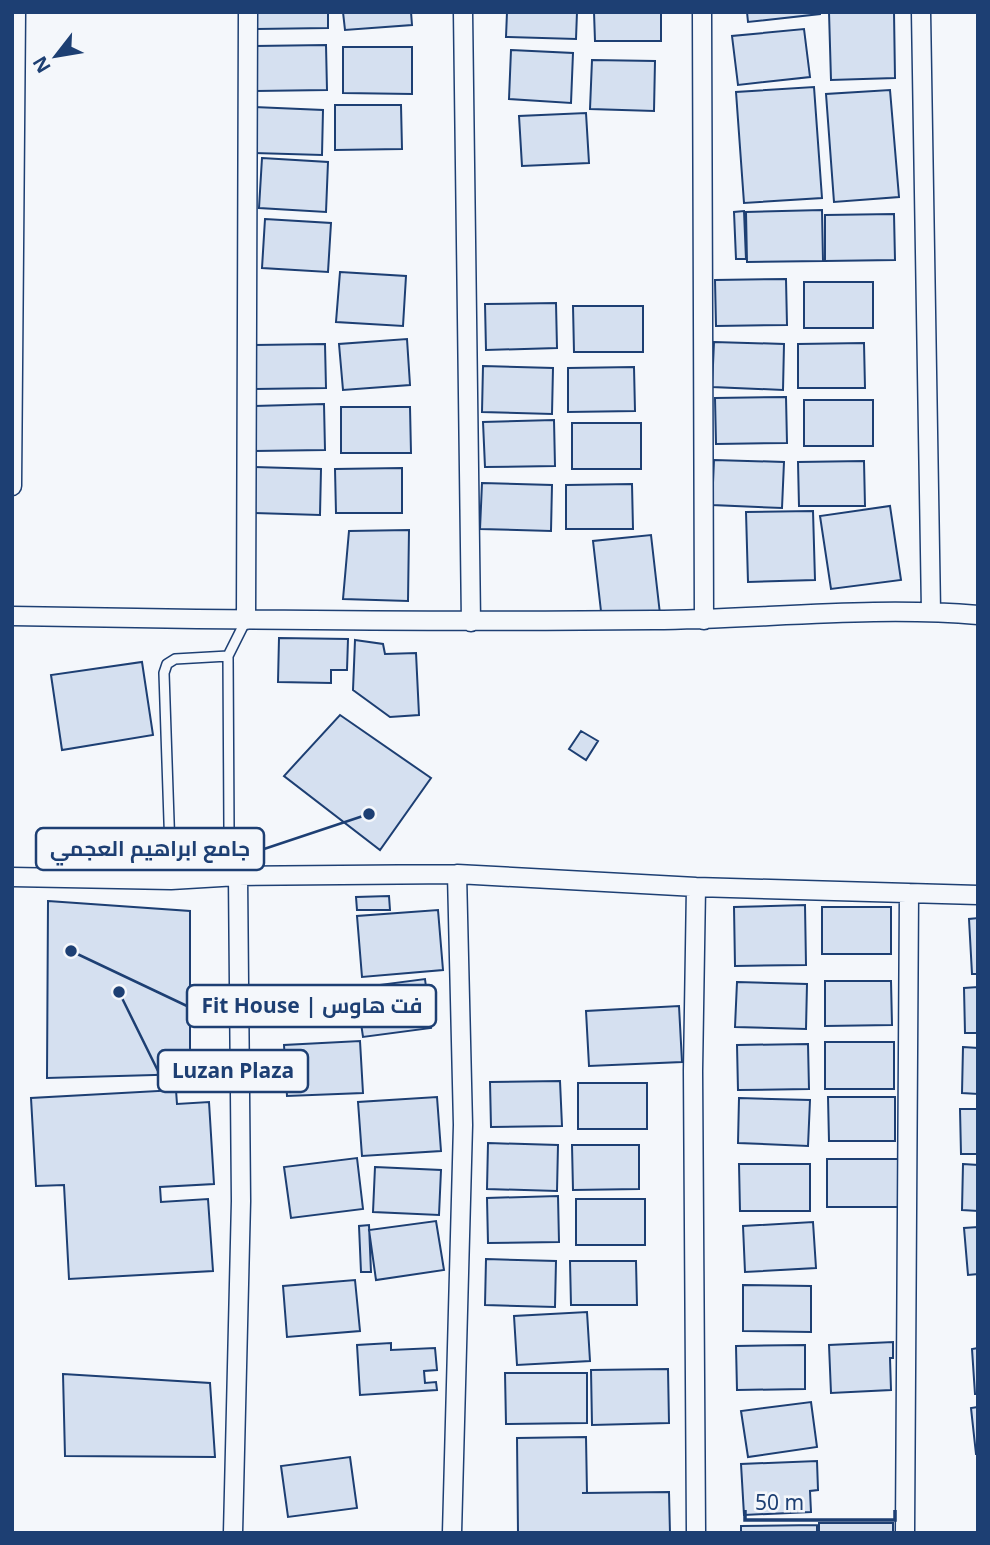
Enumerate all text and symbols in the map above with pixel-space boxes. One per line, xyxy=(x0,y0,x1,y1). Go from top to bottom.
north arrow xyxy=(21,21,91,91)
text: N xyxy=(26,51,57,78)
callout: جامع ابراهيم العجمي xyxy=(36,828,264,870)
text: جامع ابراهيم العجمي xyxy=(50,834,250,866)
callout: Fit House | فت هاوس xyxy=(187,985,436,1027)
text: Fit House | فت هاوس xyxy=(201,991,423,1019)
callout: Luzan Plaza xyxy=(158,1050,308,1092)
text: Luzan Plaza xyxy=(172,1056,294,1084)
scale bar xyxy=(745,1478,895,1522)
text: 50 m xyxy=(755,1488,804,1516)

